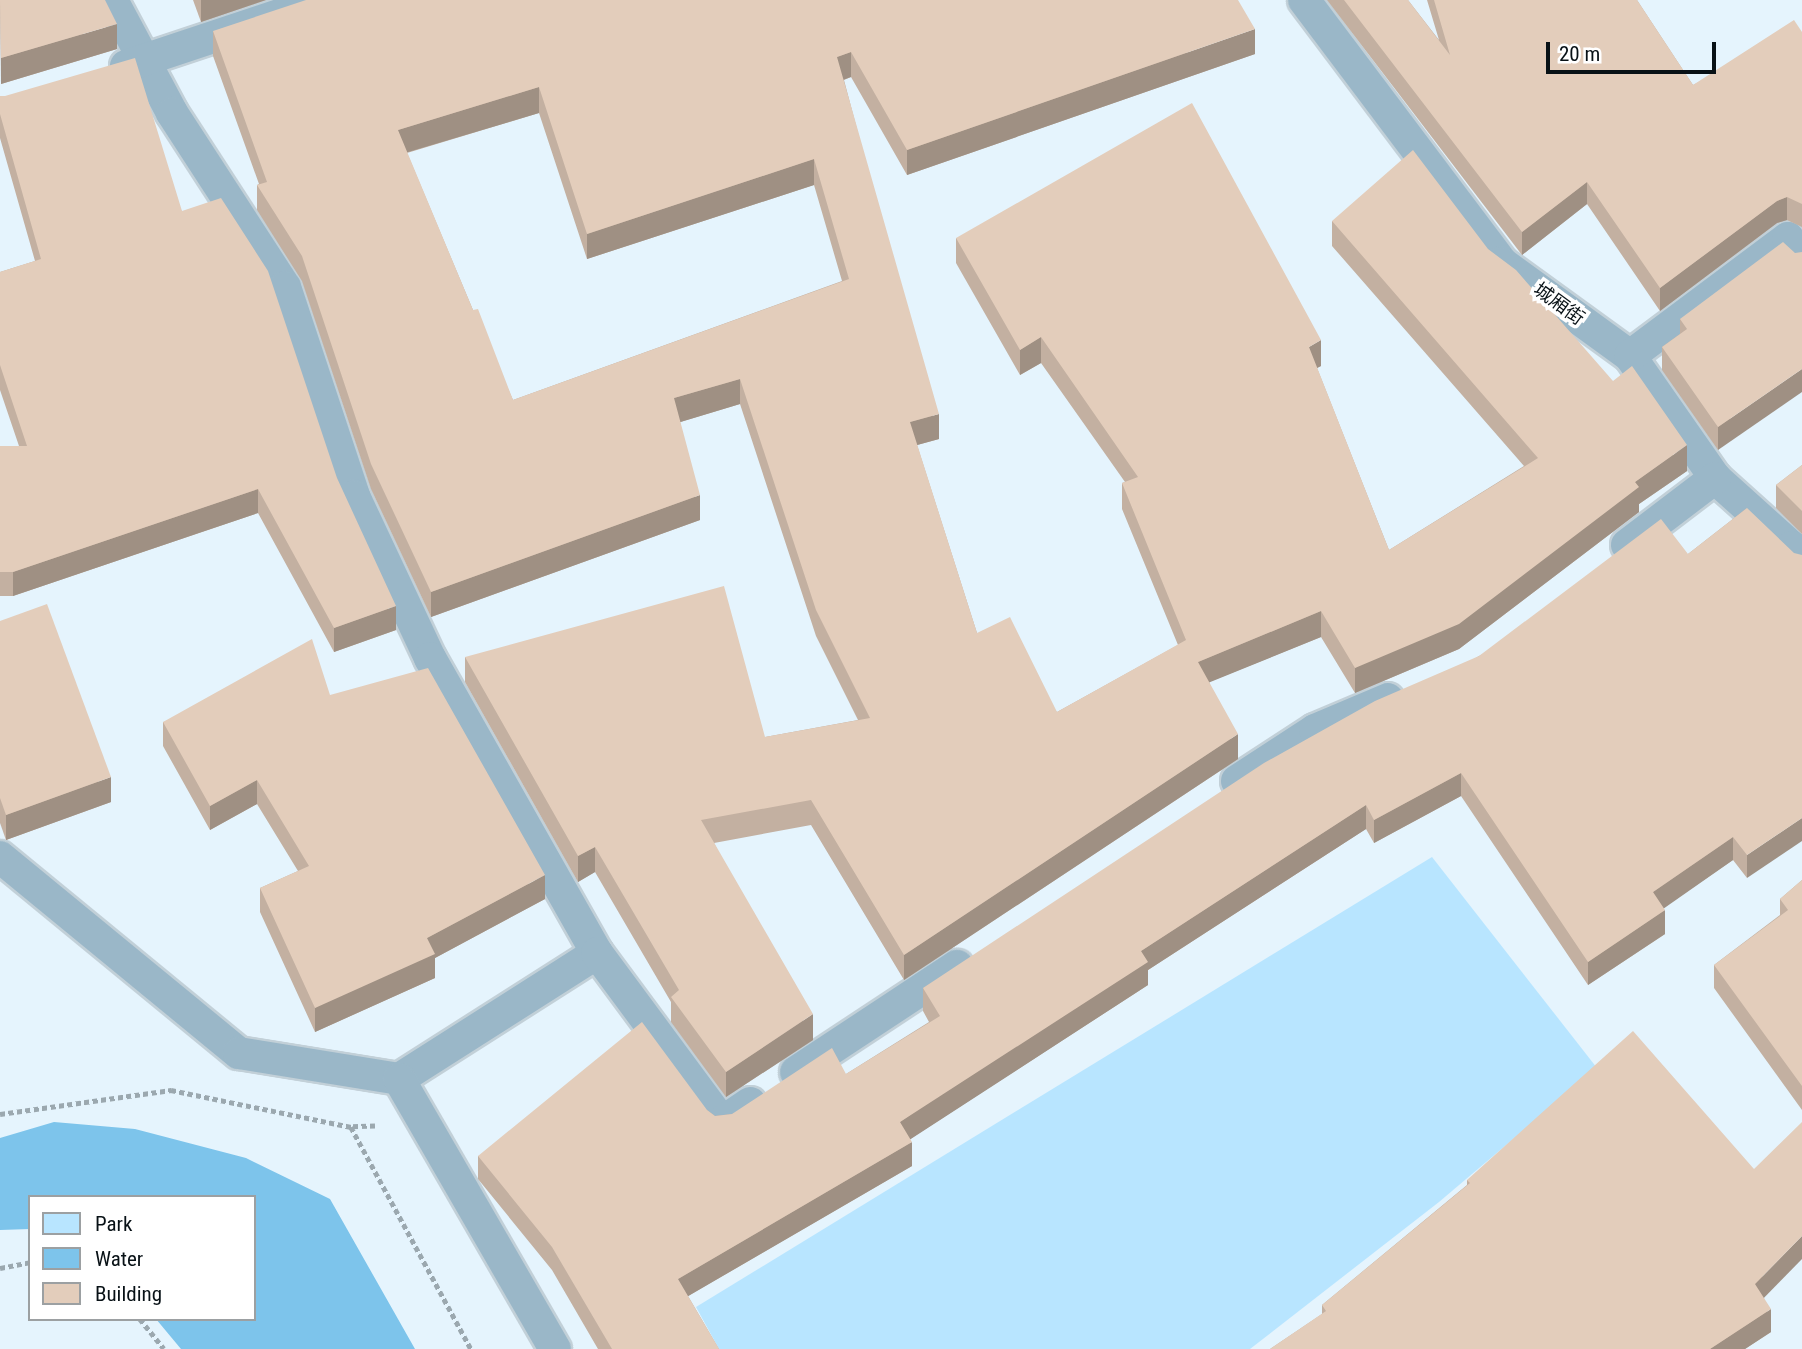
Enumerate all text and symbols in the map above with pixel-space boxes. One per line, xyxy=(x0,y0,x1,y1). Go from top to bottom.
scale bar xyxy=(1550,28,1720,72)
text: 20 m xyxy=(1559,42,1600,66)
street label: 城厢街 xyxy=(1529,278,1589,330)
legend xyxy=(28,1195,256,1321)
text: Park xyxy=(95,1212,132,1236)
text: Water xyxy=(95,1247,143,1271)
text: Building xyxy=(95,1282,162,1306)

